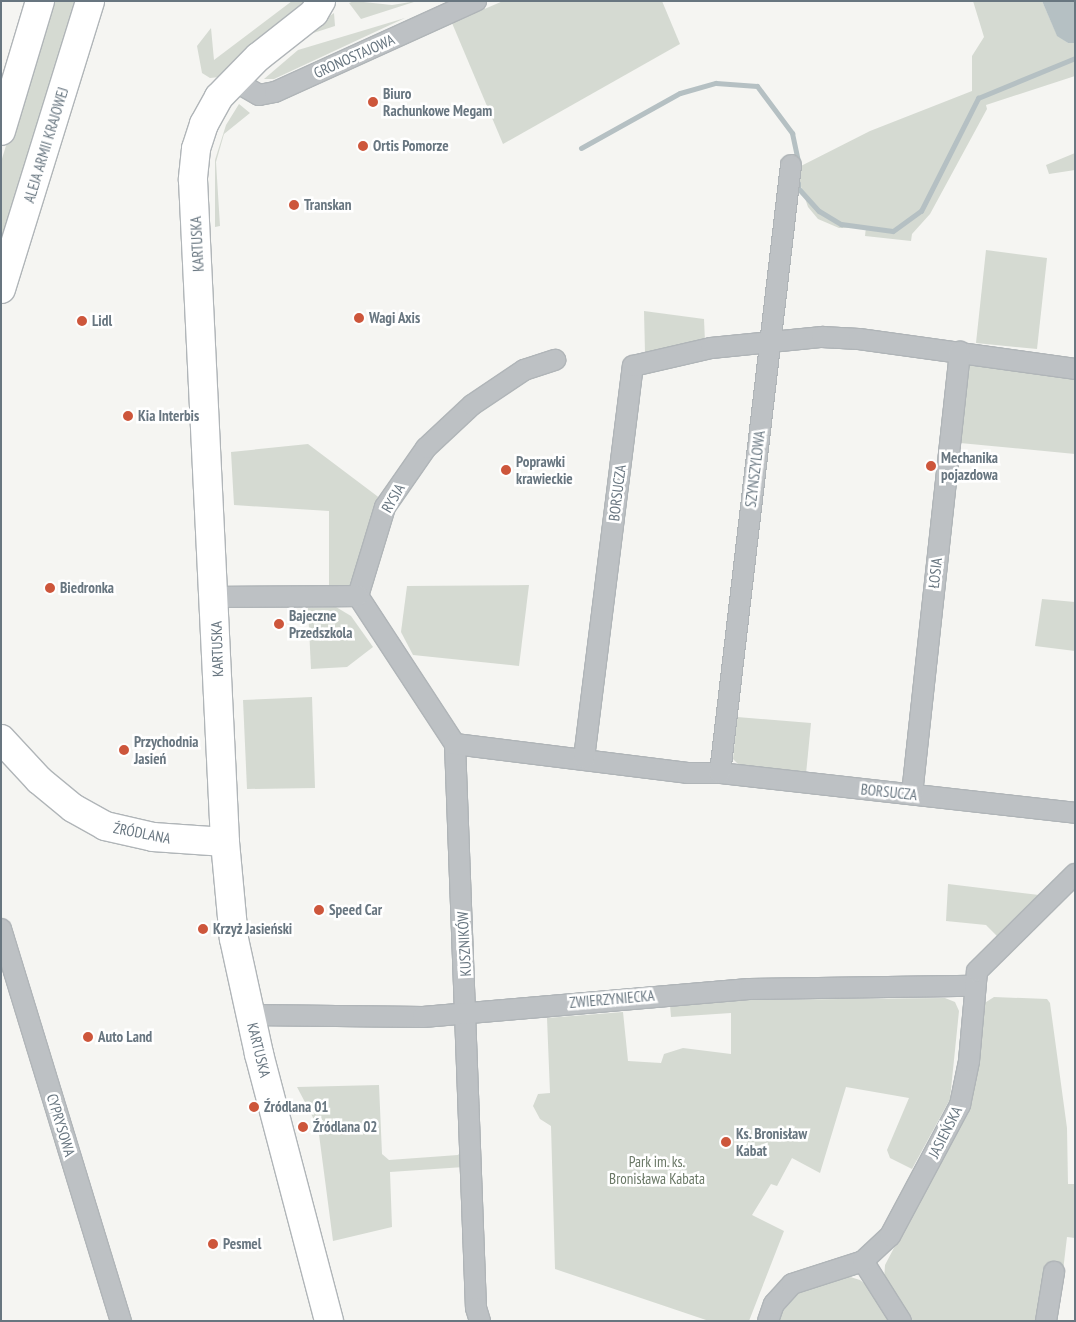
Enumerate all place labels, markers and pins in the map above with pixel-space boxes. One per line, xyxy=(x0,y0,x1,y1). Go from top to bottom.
place label: Biuro Rachunkowe Megam xyxy=(383,84,492,119)
marker: Biuro Rachunkowe Megam xyxy=(367,96,379,108)
place label: Ortis Pomorze xyxy=(373,137,449,155)
marker: Ortis Pomorze xyxy=(357,140,369,152)
place label: Transkan xyxy=(304,196,352,214)
marker: Transkan xyxy=(288,199,300,211)
place label: Wagi Axis xyxy=(369,309,421,327)
place label: Lidl xyxy=(92,312,112,330)
marker: Wagi Axis xyxy=(353,312,365,324)
marker: Lidl xyxy=(76,315,88,327)
place label: Kia Interbis xyxy=(138,407,199,425)
marker: Kia Interbis xyxy=(122,410,134,422)
place label: Mechanika pojazdowa xyxy=(941,448,998,483)
place label: Poprawki krawieckie xyxy=(516,452,573,487)
marker: Mechanika pojazdowa xyxy=(925,460,937,472)
marker: Poprawki krawieckie xyxy=(500,464,512,476)
place label: Biedronka xyxy=(60,579,114,597)
marker: Biedronka xyxy=(44,582,56,594)
place label: Bajeczne Przedszkola xyxy=(289,606,352,641)
marker: Bajeczne Przedszkola xyxy=(273,618,285,630)
place label: Przychodnia Jasień xyxy=(134,732,198,767)
marker: Przychodnia Jasień xyxy=(118,744,130,756)
place label: Speed Car xyxy=(329,901,382,919)
marker: Speed Car xyxy=(313,904,325,916)
place label: Krzyż Jasieński xyxy=(213,920,293,938)
marker: Krzyż Jasieński xyxy=(197,923,209,935)
place label: Auto Land xyxy=(98,1028,152,1046)
marker: Auto Land xyxy=(82,1031,94,1043)
place label: Źródlana 01 xyxy=(264,1098,329,1116)
marker: Źródlana 01 xyxy=(248,1101,260,1113)
place label: Źródlana 02 xyxy=(313,1118,378,1136)
marker: Źródlana 02 xyxy=(297,1121,309,1133)
place label: Ks. Bronisław Kabat xyxy=(736,1124,808,1159)
marker: Ks. Bronisław Kabat xyxy=(720,1136,732,1148)
place label: Pesmel xyxy=(223,1235,261,1253)
marker: Pesmel xyxy=(207,1238,219,1250)

